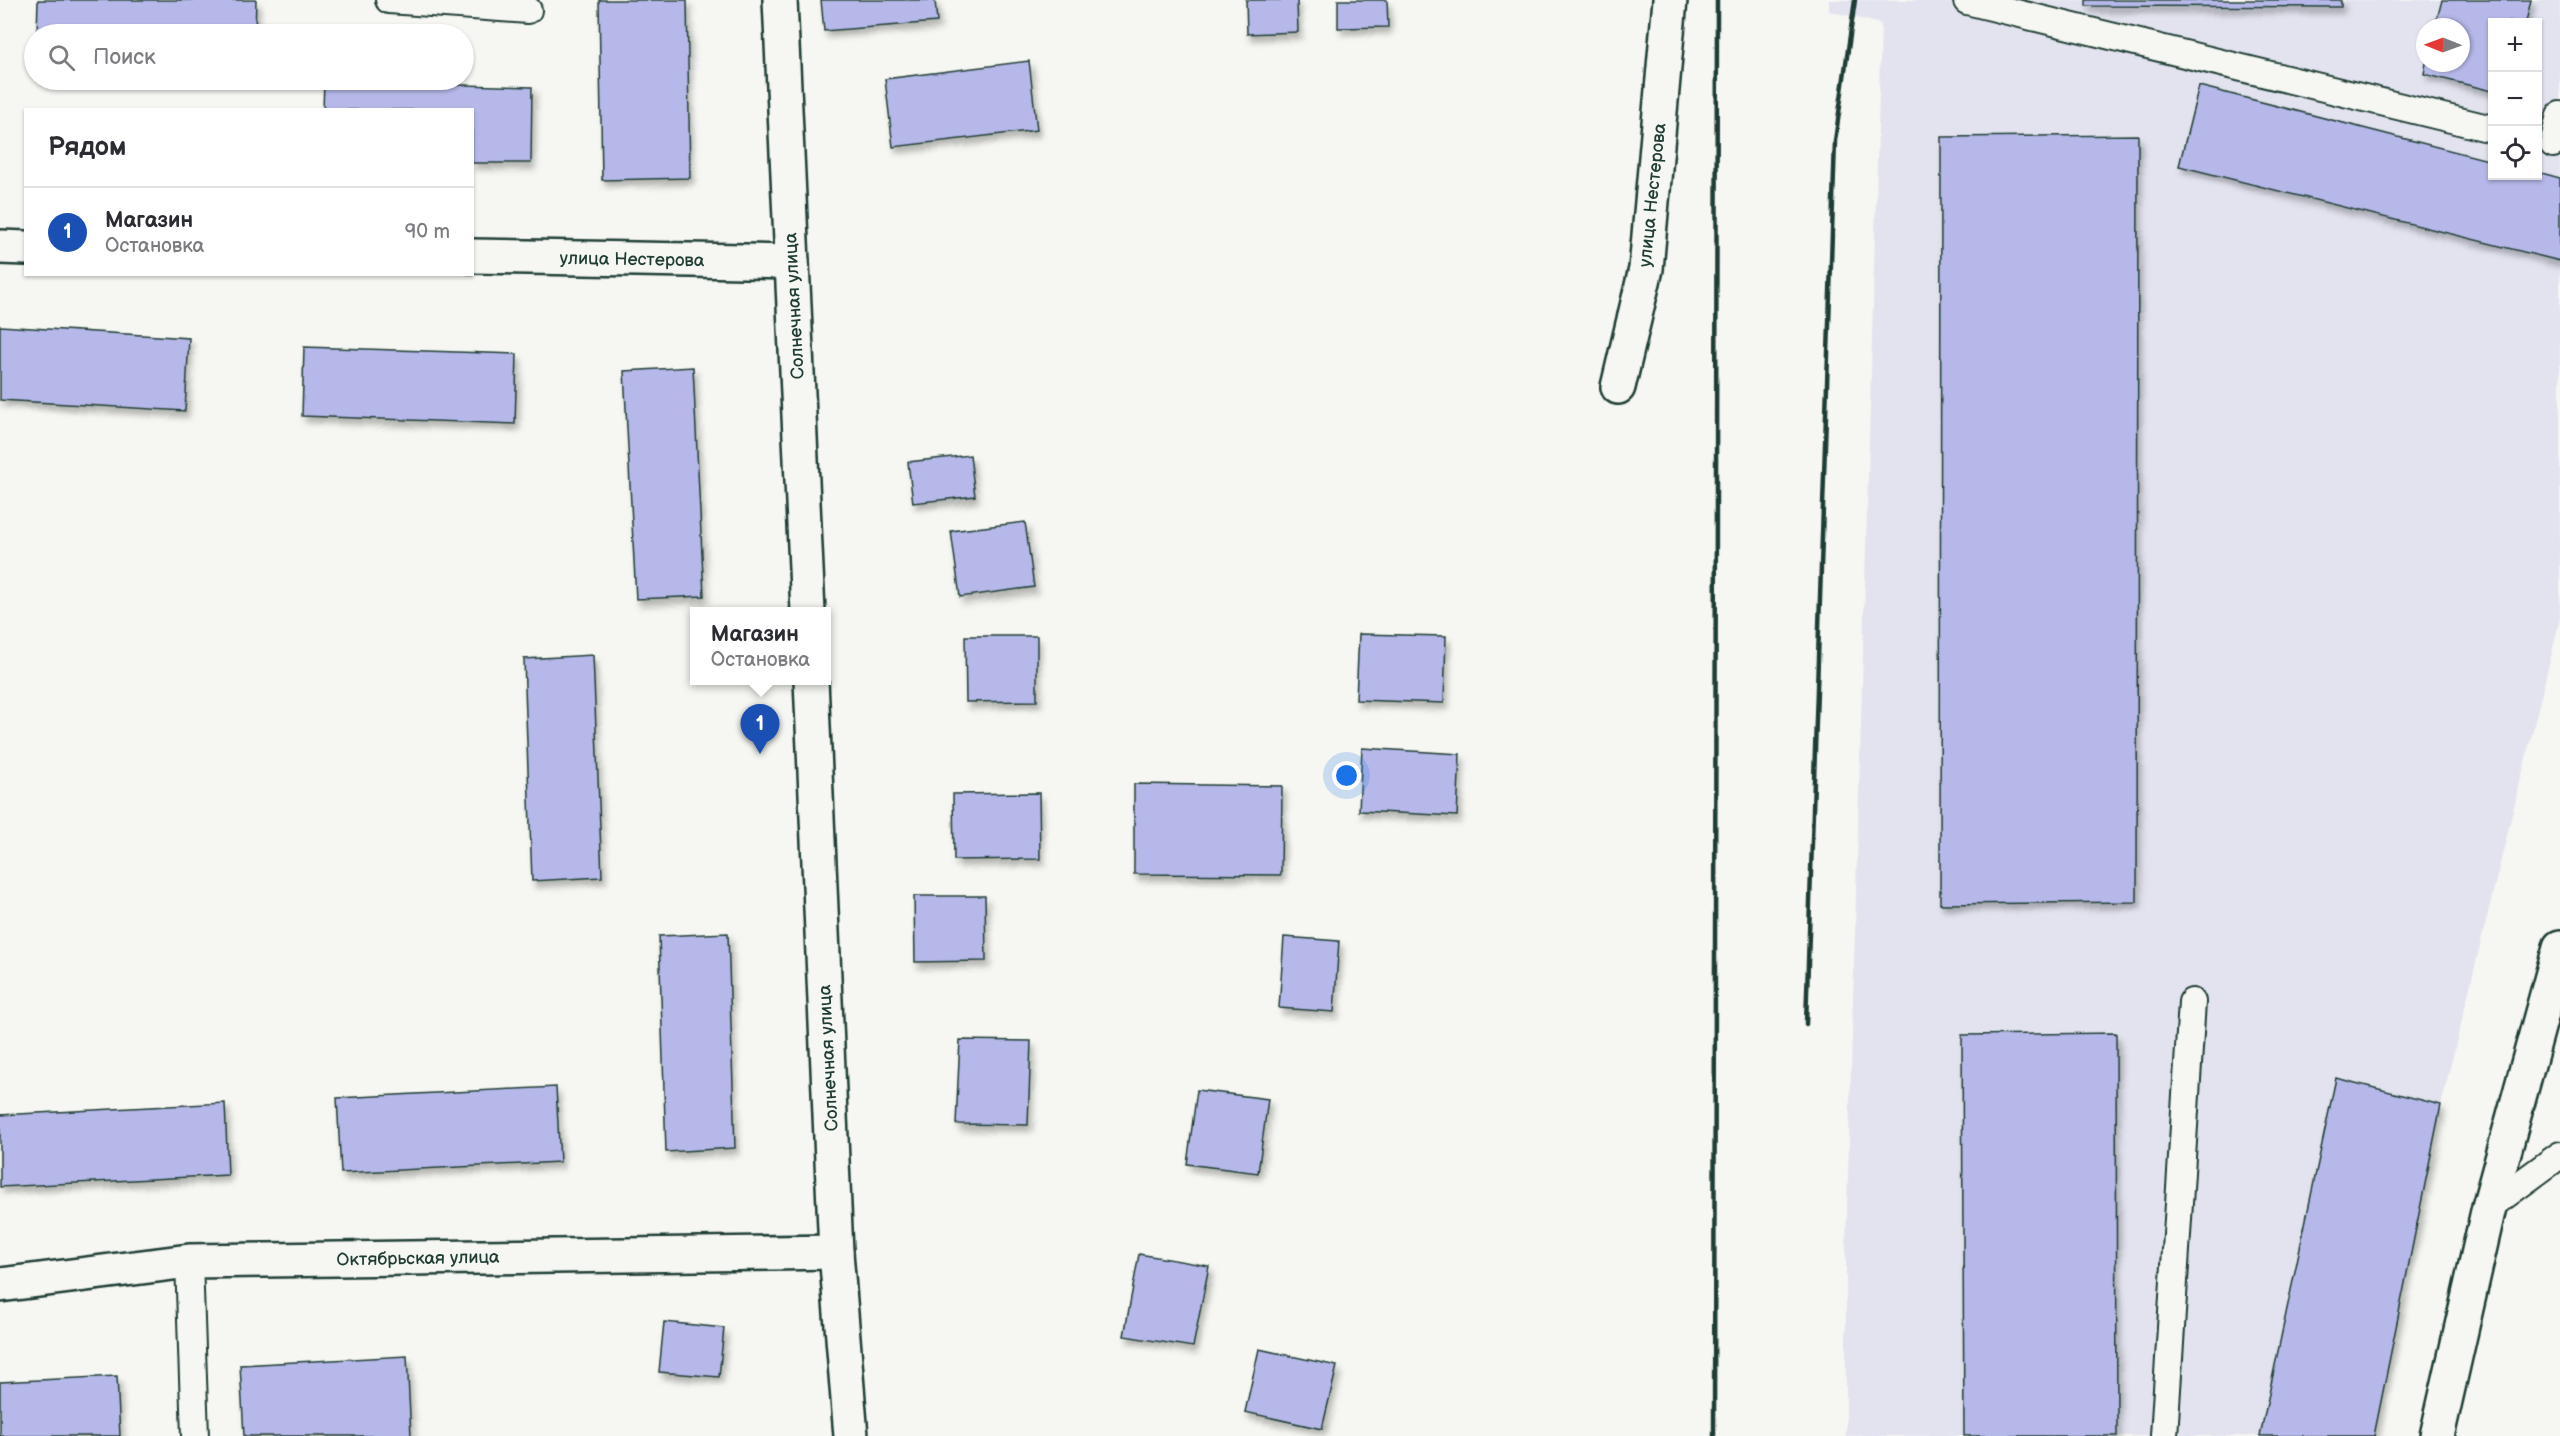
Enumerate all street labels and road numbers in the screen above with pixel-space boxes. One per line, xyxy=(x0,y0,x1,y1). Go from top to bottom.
street label: улица Нестерова xyxy=(1634,122,1671,268)
street label: Солнечная улица xyxy=(780,232,809,380)
street label: улица Нестерова xyxy=(559,248,705,271)
street label: Солнечная улица xyxy=(814,984,843,1132)
street label: Октябрьская улица xyxy=(336,1247,500,1270)

